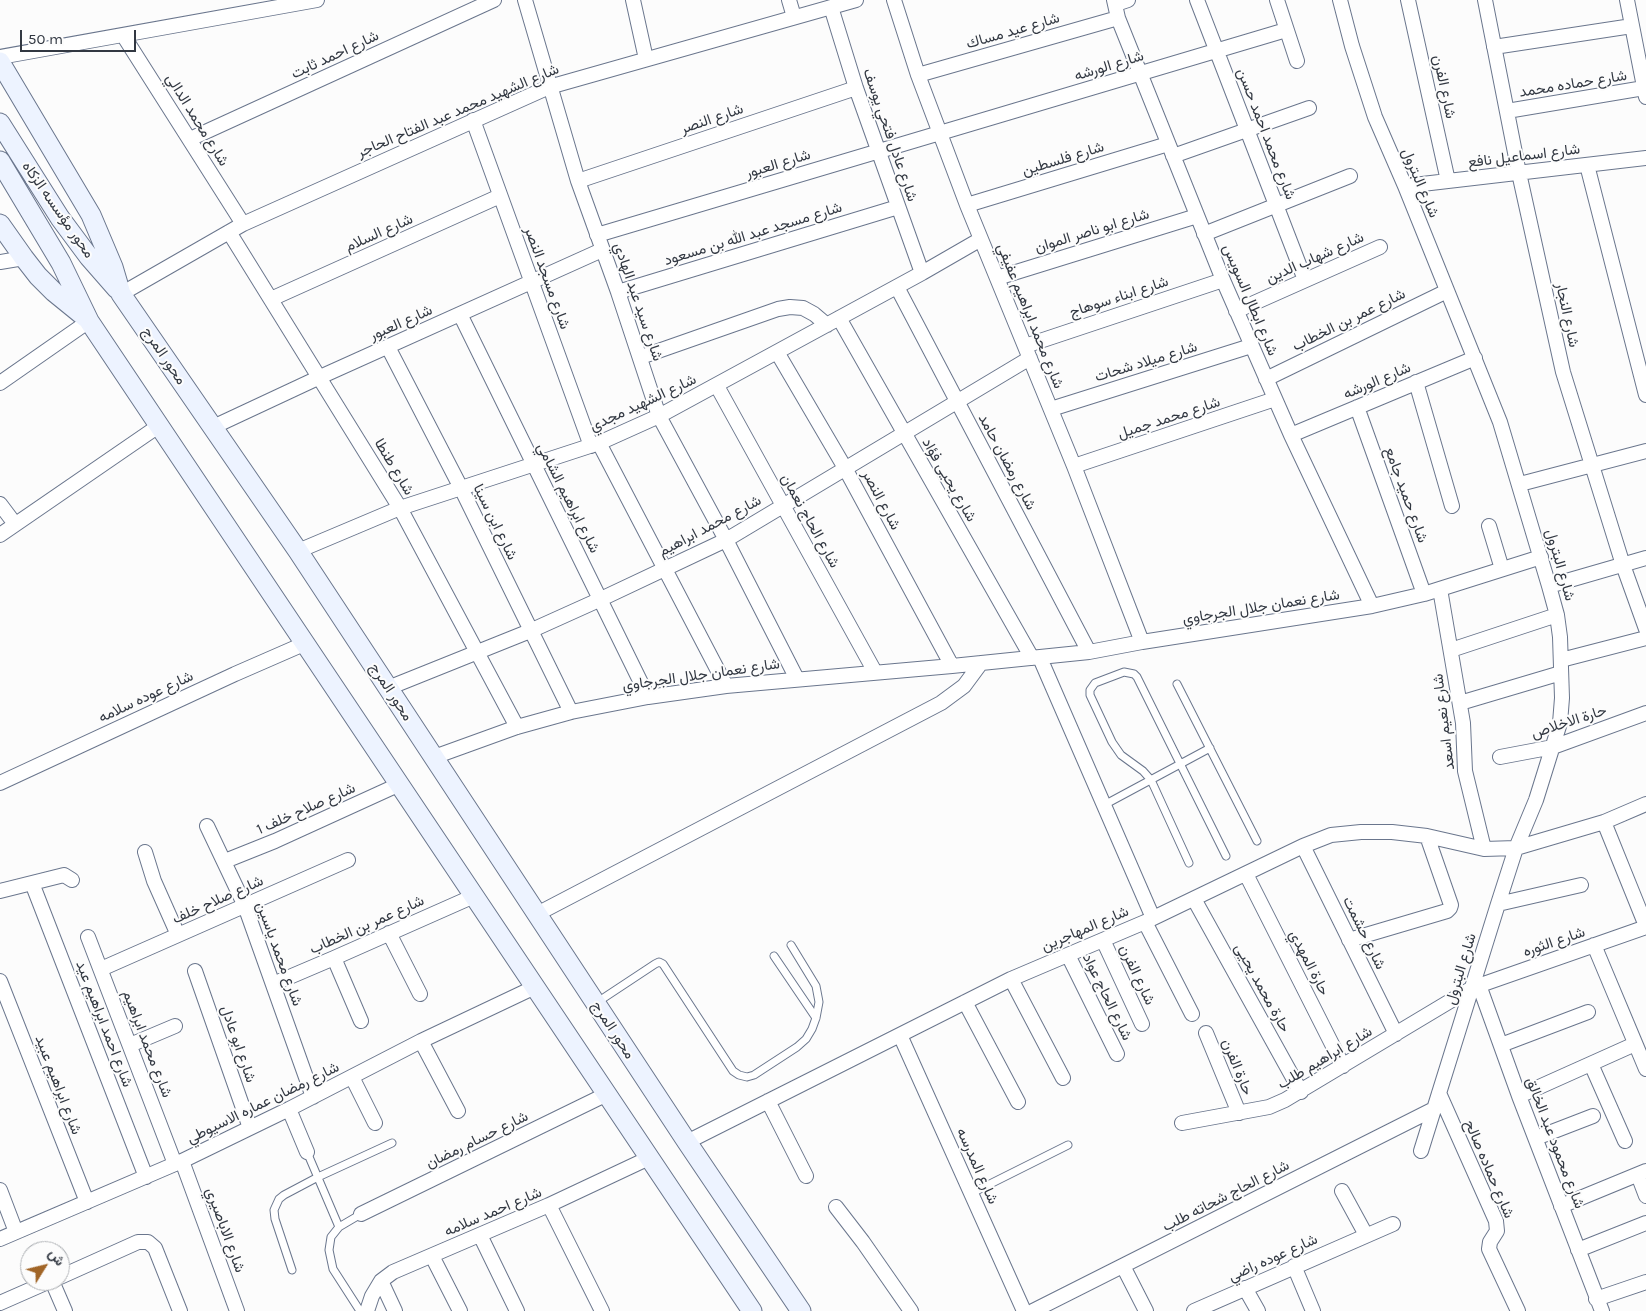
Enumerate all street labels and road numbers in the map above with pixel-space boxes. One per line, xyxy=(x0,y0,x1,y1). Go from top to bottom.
street label: شارع عيد مساك xyxy=(964,9,1062,53)
street label: شارع احمد ثابت xyxy=(288,27,382,83)
street label: شارع الورشه xyxy=(1072,47,1146,85)
street label: شارع الفرن xyxy=(1428,54,1460,120)
street label: شارع الشهيد محمد عبد الفتاح الحاجر xyxy=(354,60,562,162)
street label: شارع عادل فتحي يوسف xyxy=(859,66,921,204)
street label: شارع محمد احمد حسن xyxy=(1233,66,1299,202)
street label: شارع حماده محمد xyxy=(1518,67,1628,101)
street label: شارع محمد الدالي xyxy=(161,71,233,169)
street label: شارع النصر xyxy=(678,100,746,138)
street label: شارع فلسطين xyxy=(1020,138,1106,180)
street label: شارع اسماعيل نافع xyxy=(1467,140,1581,172)
street label: شارع البترول xyxy=(1397,145,1443,221)
street label: شارع العبور xyxy=(743,146,813,182)
street label: محور مؤسسه الزكاه xyxy=(18,158,98,262)
street label: شارع مسجد عبد الله بن مسعود xyxy=(662,198,844,270)
street label: شارع ابو ناصر الموان xyxy=(1033,205,1151,257)
street label: شارع السلام xyxy=(342,210,416,256)
street label: شارع مسجد النصر xyxy=(520,224,574,332)
street label: شارع شهاب الدين xyxy=(1263,228,1367,288)
street label: شارع سيد عبد الهادي xyxy=(609,240,667,364)
street label: شارع محمد ابراهيم عفيفي xyxy=(993,241,1067,391)
street label: شارع ابطال السويس xyxy=(1218,242,1282,358)
street label: شارع ابناء سوهاج xyxy=(1067,273,1171,321)
street label: شارع النجار xyxy=(1551,281,1583,349)
street label: شارع عمر بن الخطاب xyxy=(1290,285,1408,355)
street label: شارع العبور xyxy=(367,301,435,345)
street label: محور المرج xyxy=(138,324,190,388)
street label: شارع ميلاد شحات xyxy=(1093,338,1199,386)
street label: شارع الورشه xyxy=(1340,359,1414,403)
street label: شارع الشهيد مجدي xyxy=(587,370,699,436)
street label: شارع محمد جميل xyxy=(1115,393,1223,443)
street label: شارع رمضان حامد xyxy=(974,411,1040,513)
street label: شارع يحيى فؤاد xyxy=(918,435,980,525)
street label: شارع طنطا xyxy=(370,436,418,498)
street label: شارع ابراهيم الشامي xyxy=(532,440,604,556)
street label: شارع حميد جامع xyxy=(1380,445,1432,545)
street label: شارع النصر xyxy=(858,467,904,533)
street label: شارع الحاج نعمان xyxy=(777,471,843,571)
street label: شارع ابن سينا xyxy=(469,481,521,563)
street label: شارع محمد ابراهيم xyxy=(656,491,764,561)
street label: شارع البترول xyxy=(1541,527,1579,603)
street label: شارع نعمان جلال الجرجاوي xyxy=(1181,586,1341,628)
street label: شارع نعمان جلال الجرجاوي xyxy=(621,655,781,695)
street label: محور المرج xyxy=(366,659,416,725)
street label: شارع عوده سلامه xyxy=(96,667,196,727)
street label: شارع نعيم اسعد xyxy=(1429,673,1459,771)
street label: حارة الاخلاص xyxy=(1529,701,1609,743)
street label: شارع صلاح خلف 1 xyxy=(254,779,358,839)
street label: شارع صلاح خلف xyxy=(170,872,266,928)
street label: شارع عمر بن الخطاب xyxy=(307,892,427,958)
street label: شارع حشمت xyxy=(1339,894,1389,972)
street label: شارع محمد ياسين xyxy=(252,900,306,1008)
street label: شارع المهاجرين xyxy=(1039,902,1131,956)
street label: شارع الثوره xyxy=(1521,923,1587,961)
street label: حارة المهدي xyxy=(1285,927,1333,999)
street label: شارع البترول xyxy=(1442,931,1480,1007)
street label: حارة محمد يحيى xyxy=(1230,940,1294,1036)
street label: شارع الفرن xyxy=(1115,942,1159,1008)
street label: شارع الحاج عواد xyxy=(1078,951,1136,1043)
street label: شارع احمد ابراهيم عيد xyxy=(72,958,136,1090)
street label: شارع محمد ابراهيم xyxy=(118,988,176,1100)
street label: محور المرج xyxy=(588,997,638,1063)
street label: شارع ابو عادل xyxy=(216,1003,260,1085)
street label: شارع ابراهيم طلب xyxy=(1274,1023,1376,1093)
street label: شارع ابراهيم عبيد xyxy=(31,1033,85,1137)
street label: حارة الفرن xyxy=(1218,1036,1256,1098)
street label: شارع رمضان عماره الاسيوطي xyxy=(184,1058,342,1148)
street label: شارع محمود عبد الخالق xyxy=(1522,1075,1588,1211)
street label: شارع حسام رمضان xyxy=(423,1107,531,1173)
street label: شارع حماده صالح xyxy=(1460,1117,1518,1221)
street label: شارع المدرسه xyxy=(952,1125,1002,1207)
street label: شارع الحاج شحاته طلب xyxy=(1160,1156,1292,1236)
street label: شارع احمد سلامه xyxy=(442,1183,544,1241)
street label: شارع الاباصيري xyxy=(201,1185,249,1275)
street label: شارع عوده راضي xyxy=(1226,1230,1320,1286)

